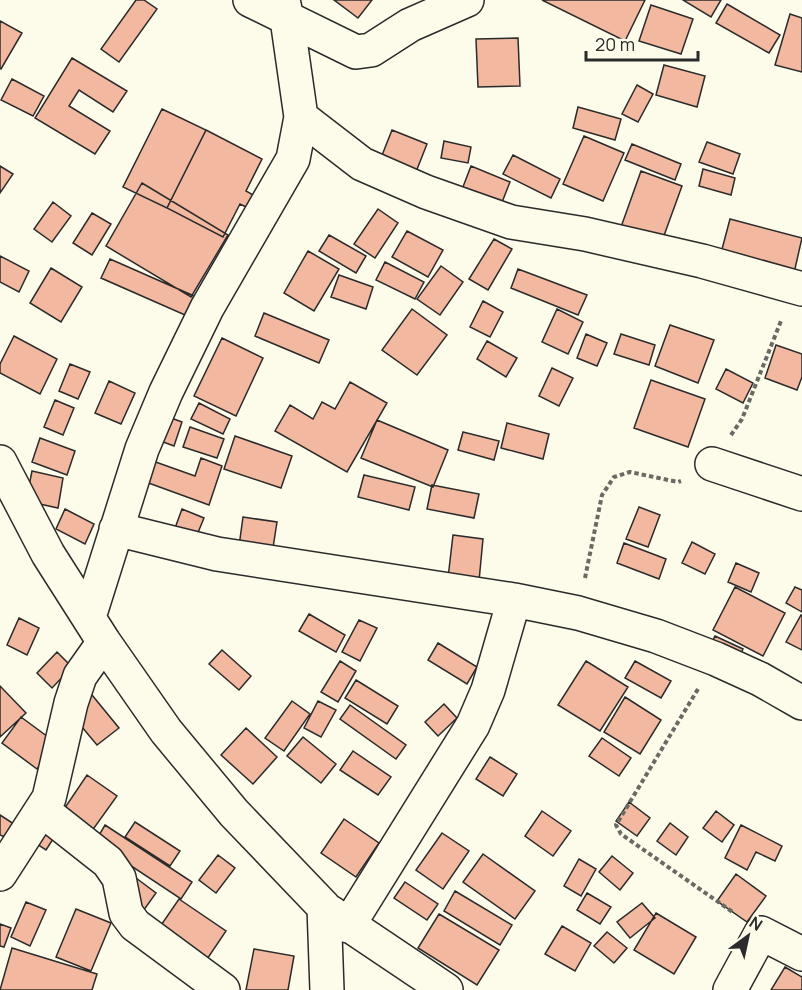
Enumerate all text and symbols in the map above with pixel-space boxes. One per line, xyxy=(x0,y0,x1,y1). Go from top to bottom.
scale bar xyxy=(586,24,698,62)
text: 20 m xyxy=(595,32,635,56)
north arrow xyxy=(718,906,778,966)
text: N xyxy=(745,911,767,936)

